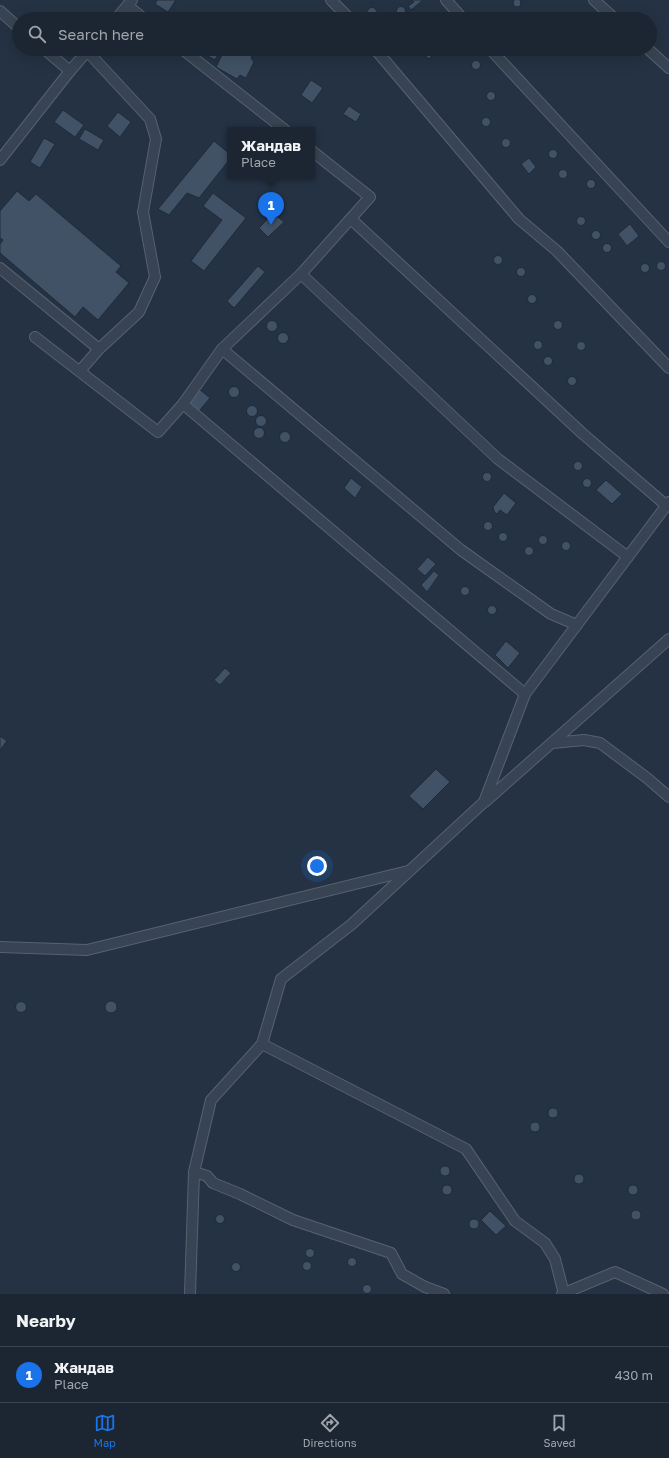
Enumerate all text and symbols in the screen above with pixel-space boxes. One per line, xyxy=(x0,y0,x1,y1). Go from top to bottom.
search box xyxy=(12,12,657,56)
icon: search xyxy=(26,23,48,45)
text: Search here xyxy=(58,25,144,43)
popup xyxy=(227,127,315,179)
text: Жандав xyxy=(241,136,301,154)
text: Place xyxy=(241,154,276,170)
pin: 1 xyxy=(258,192,284,225)
your location xyxy=(307,856,327,876)
text: Nearby xyxy=(16,1310,76,1331)
text: Жандав xyxy=(54,1358,114,1376)
text: 1 xyxy=(26,1367,32,1383)
text: 430 m xyxy=(615,1367,653,1383)
text: Place xyxy=(54,1376,89,1392)
tab: Map xyxy=(93,1412,116,1449)
tab: Directions xyxy=(303,1412,357,1449)
tab: Saved xyxy=(543,1412,576,1449)

